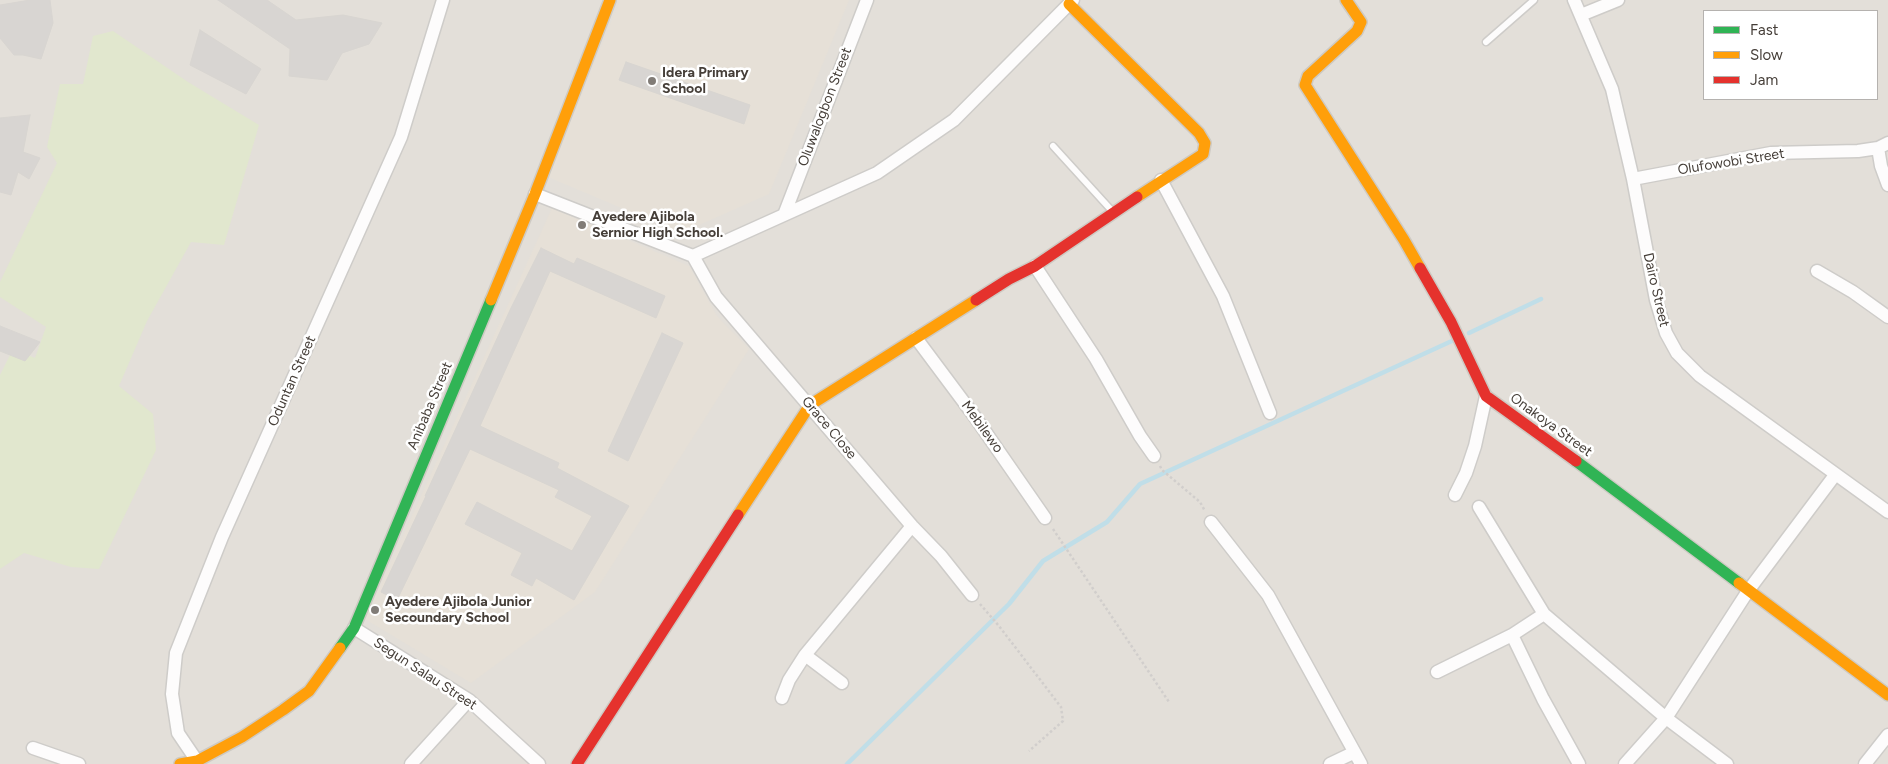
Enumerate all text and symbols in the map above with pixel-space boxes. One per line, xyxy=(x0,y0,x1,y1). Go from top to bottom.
legend xyxy=(1703,10,1878,100)
text: Fast xyxy=(1750,21,1778,39)
street label: Oluwalogbon Street xyxy=(795,45,855,169)
text: Slow xyxy=(1750,46,1783,64)
place label: Idera Primary School xyxy=(662,65,749,98)
text: Jam xyxy=(1750,71,1778,89)
marker: Idera Primary School xyxy=(646,75,658,87)
street label: Olufowobi Street xyxy=(1676,145,1786,179)
place label: Ayedere Ajibola Sernior High School. xyxy=(592,209,723,242)
marker: Ayedere Ajibola Sernior High School. xyxy=(576,219,588,231)
street label: Dairo Street xyxy=(1639,251,1673,329)
street label: Oduntan Street xyxy=(264,333,320,429)
street label: Anibaba Street xyxy=(404,360,456,452)
street label: Onakoya Street xyxy=(1507,390,1595,460)
street label: Grace Close xyxy=(798,393,860,463)
street label: Mebilewo xyxy=(957,398,1007,456)
place label: Ayedere Ajibola Junior Secoundary School xyxy=(385,594,532,626)
marker: Ayedere Ajibola Junior Secoundary School xyxy=(369,604,381,616)
street label: Segun Salau Street xyxy=(370,634,480,714)

